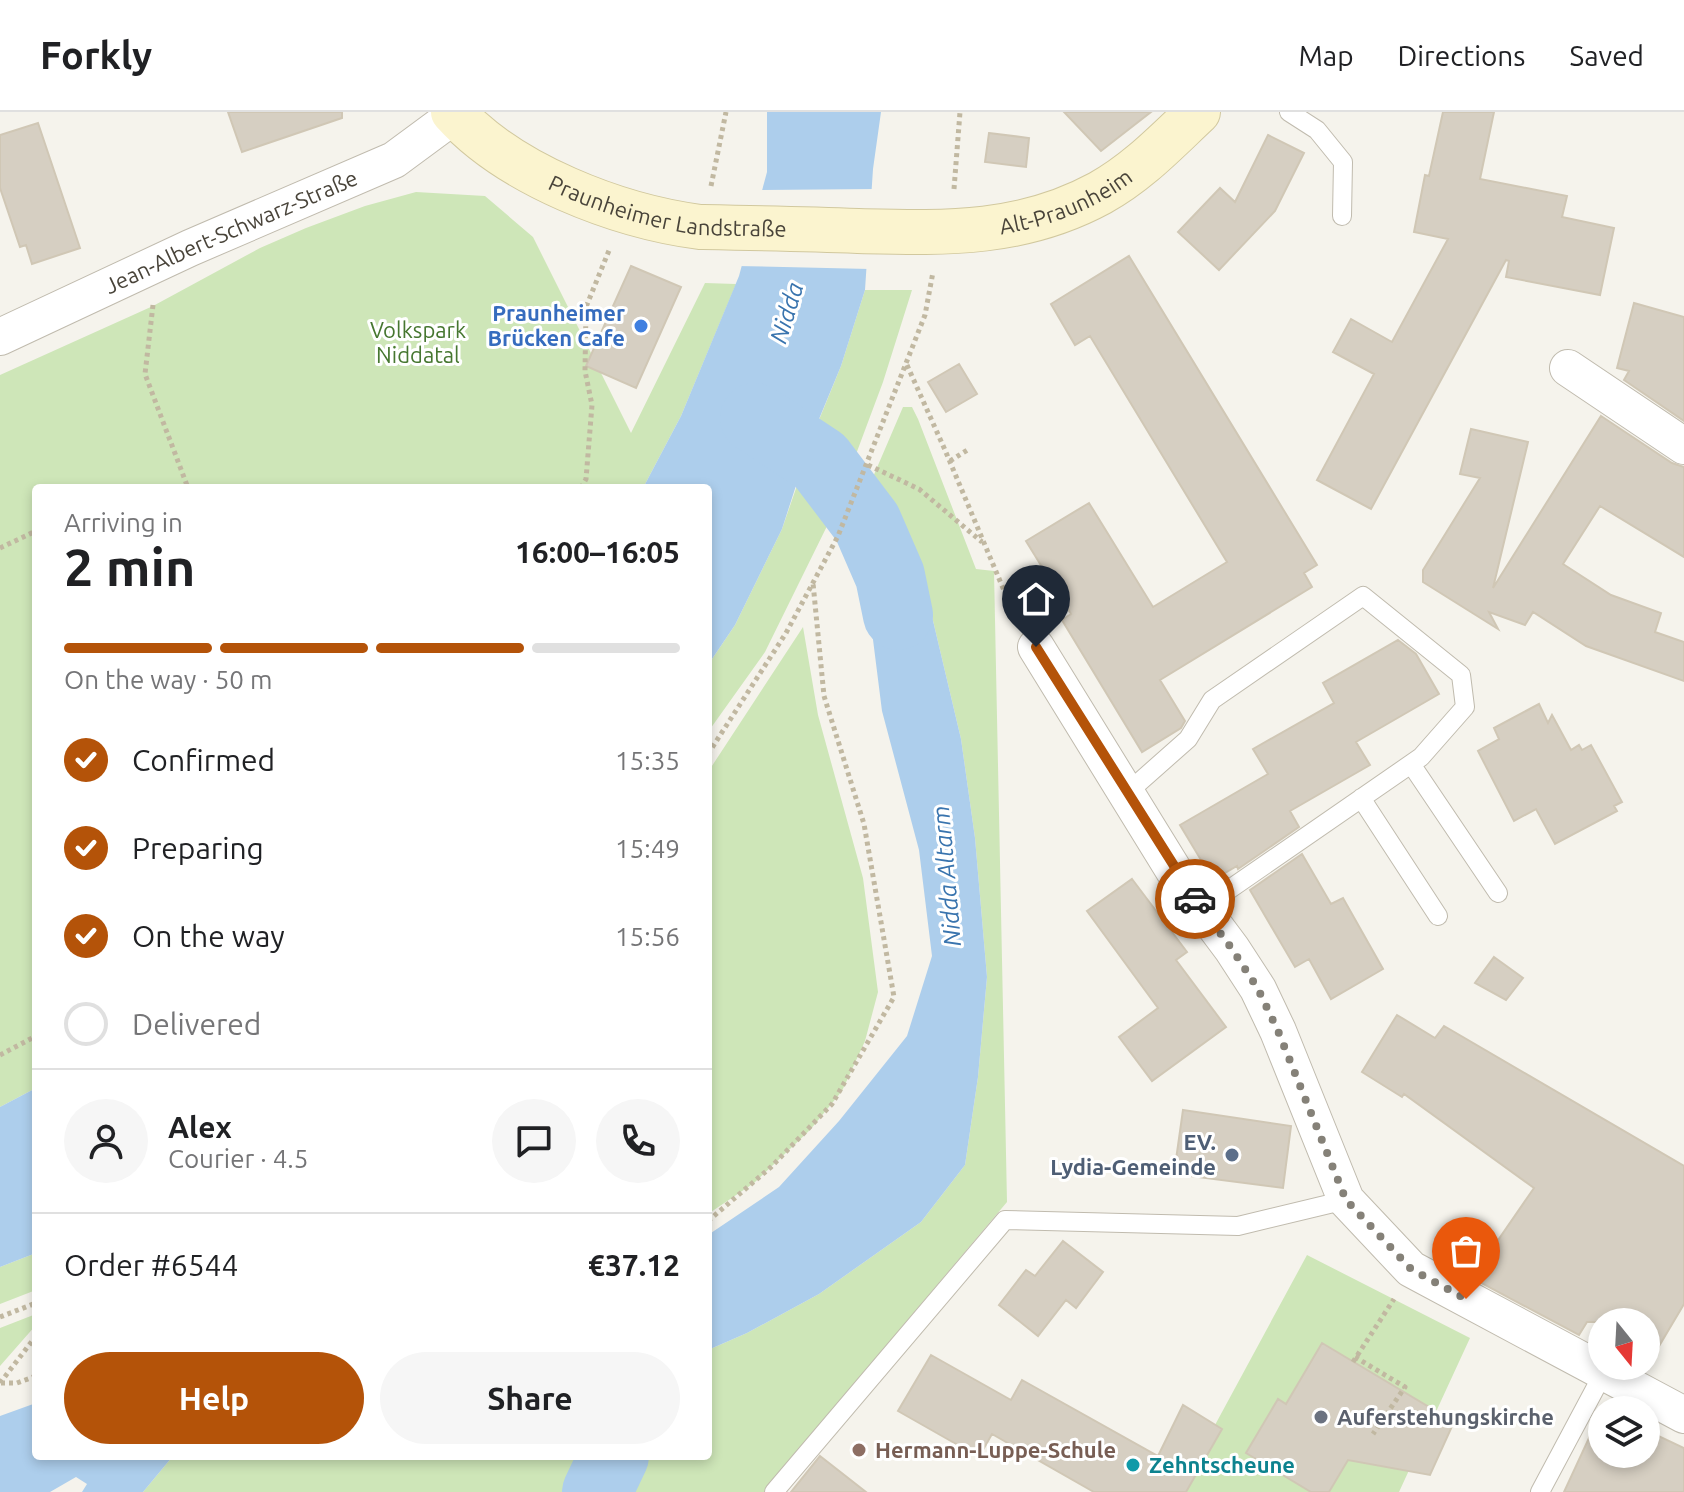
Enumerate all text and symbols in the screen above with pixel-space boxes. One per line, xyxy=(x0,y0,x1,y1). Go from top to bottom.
text: Forkly xyxy=(40,34,152,76)
text: Map xyxy=(1298,40,1354,71)
text: Directions xyxy=(1398,40,1525,71)
text: Saved xyxy=(1569,40,1644,71)
street label: Alt-Praunheim xyxy=(997,163,1136,238)
street label: Jean-Albert-Schwarz-Straße xyxy=(100,164,361,298)
street label: Praunheimer Landstraße xyxy=(545,170,787,241)
water label: Nidda xyxy=(765,279,809,347)
place label: Praunheimer Brücken Cafe xyxy=(488,300,625,350)
park label: Volkspark Niddatal xyxy=(370,317,466,367)
marker: Praunheimer Brücken Cafe xyxy=(632,317,650,335)
text: Arriving in xyxy=(64,508,183,537)
text: 16:00–16:05 xyxy=(515,535,680,569)
text: 2 min xyxy=(64,538,195,596)
pin xyxy=(1002,565,1070,647)
icon: home xyxy=(1014,577,1058,621)
text: On the way · 50 m xyxy=(64,665,272,694)
icon: check xyxy=(64,738,108,782)
text: Confirmed xyxy=(132,743,275,777)
text: 15:35 xyxy=(615,746,680,775)
water label: Nidda Altarm xyxy=(927,805,966,948)
icon: check xyxy=(64,826,108,870)
text: Preparing xyxy=(132,831,264,865)
text: 15:49 xyxy=(615,834,680,863)
courier xyxy=(1155,859,1235,939)
icon: car xyxy=(1173,877,1217,921)
icon: check xyxy=(64,914,108,958)
text: On the way xyxy=(132,919,285,953)
text: 15:56 xyxy=(615,922,680,951)
text: Delivered xyxy=(132,1007,261,1041)
button: person xyxy=(64,1099,148,1183)
button: chat xyxy=(492,1099,576,1183)
button: phone xyxy=(596,1099,680,1183)
text: Alex xyxy=(168,1110,232,1144)
place label: EV. Lydia-Gemeinde xyxy=(1050,1129,1216,1179)
text: Courier · 4.5 xyxy=(168,1144,308,1173)
marker: EV. Lydia-Gemeinde xyxy=(1223,1146,1241,1164)
pin xyxy=(1432,1217,1500,1299)
icon: bag xyxy=(1444,1229,1488,1273)
text: Order #6544 xyxy=(64,1248,238,1282)
text: €37.12 xyxy=(588,1248,680,1282)
north arrow xyxy=(1588,1308,1660,1380)
map controls xyxy=(1588,1308,1660,1468)
button: Help xyxy=(64,1352,364,1444)
button: Share xyxy=(380,1352,680,1444)
button: layers xyxy=(1588,1396,1660,1468)
place label: Auferstehungskirche xyxy=(1337,1404,1554,1429)
marker: Auferstehungskirche xyxy=(1312,1408,1330,1426)
place label: Hermann-Luppe-Schule xyxy=(875,1437,1116,1462)
marker: Hermann-Luppe-Schule xyxy=(850,1441,868,1459)
place label: Zehntscheune xyxy=(1149,1452,1295,1477)
marker: Zehntscheune xyxy=(1124,1456,1142,1474)

